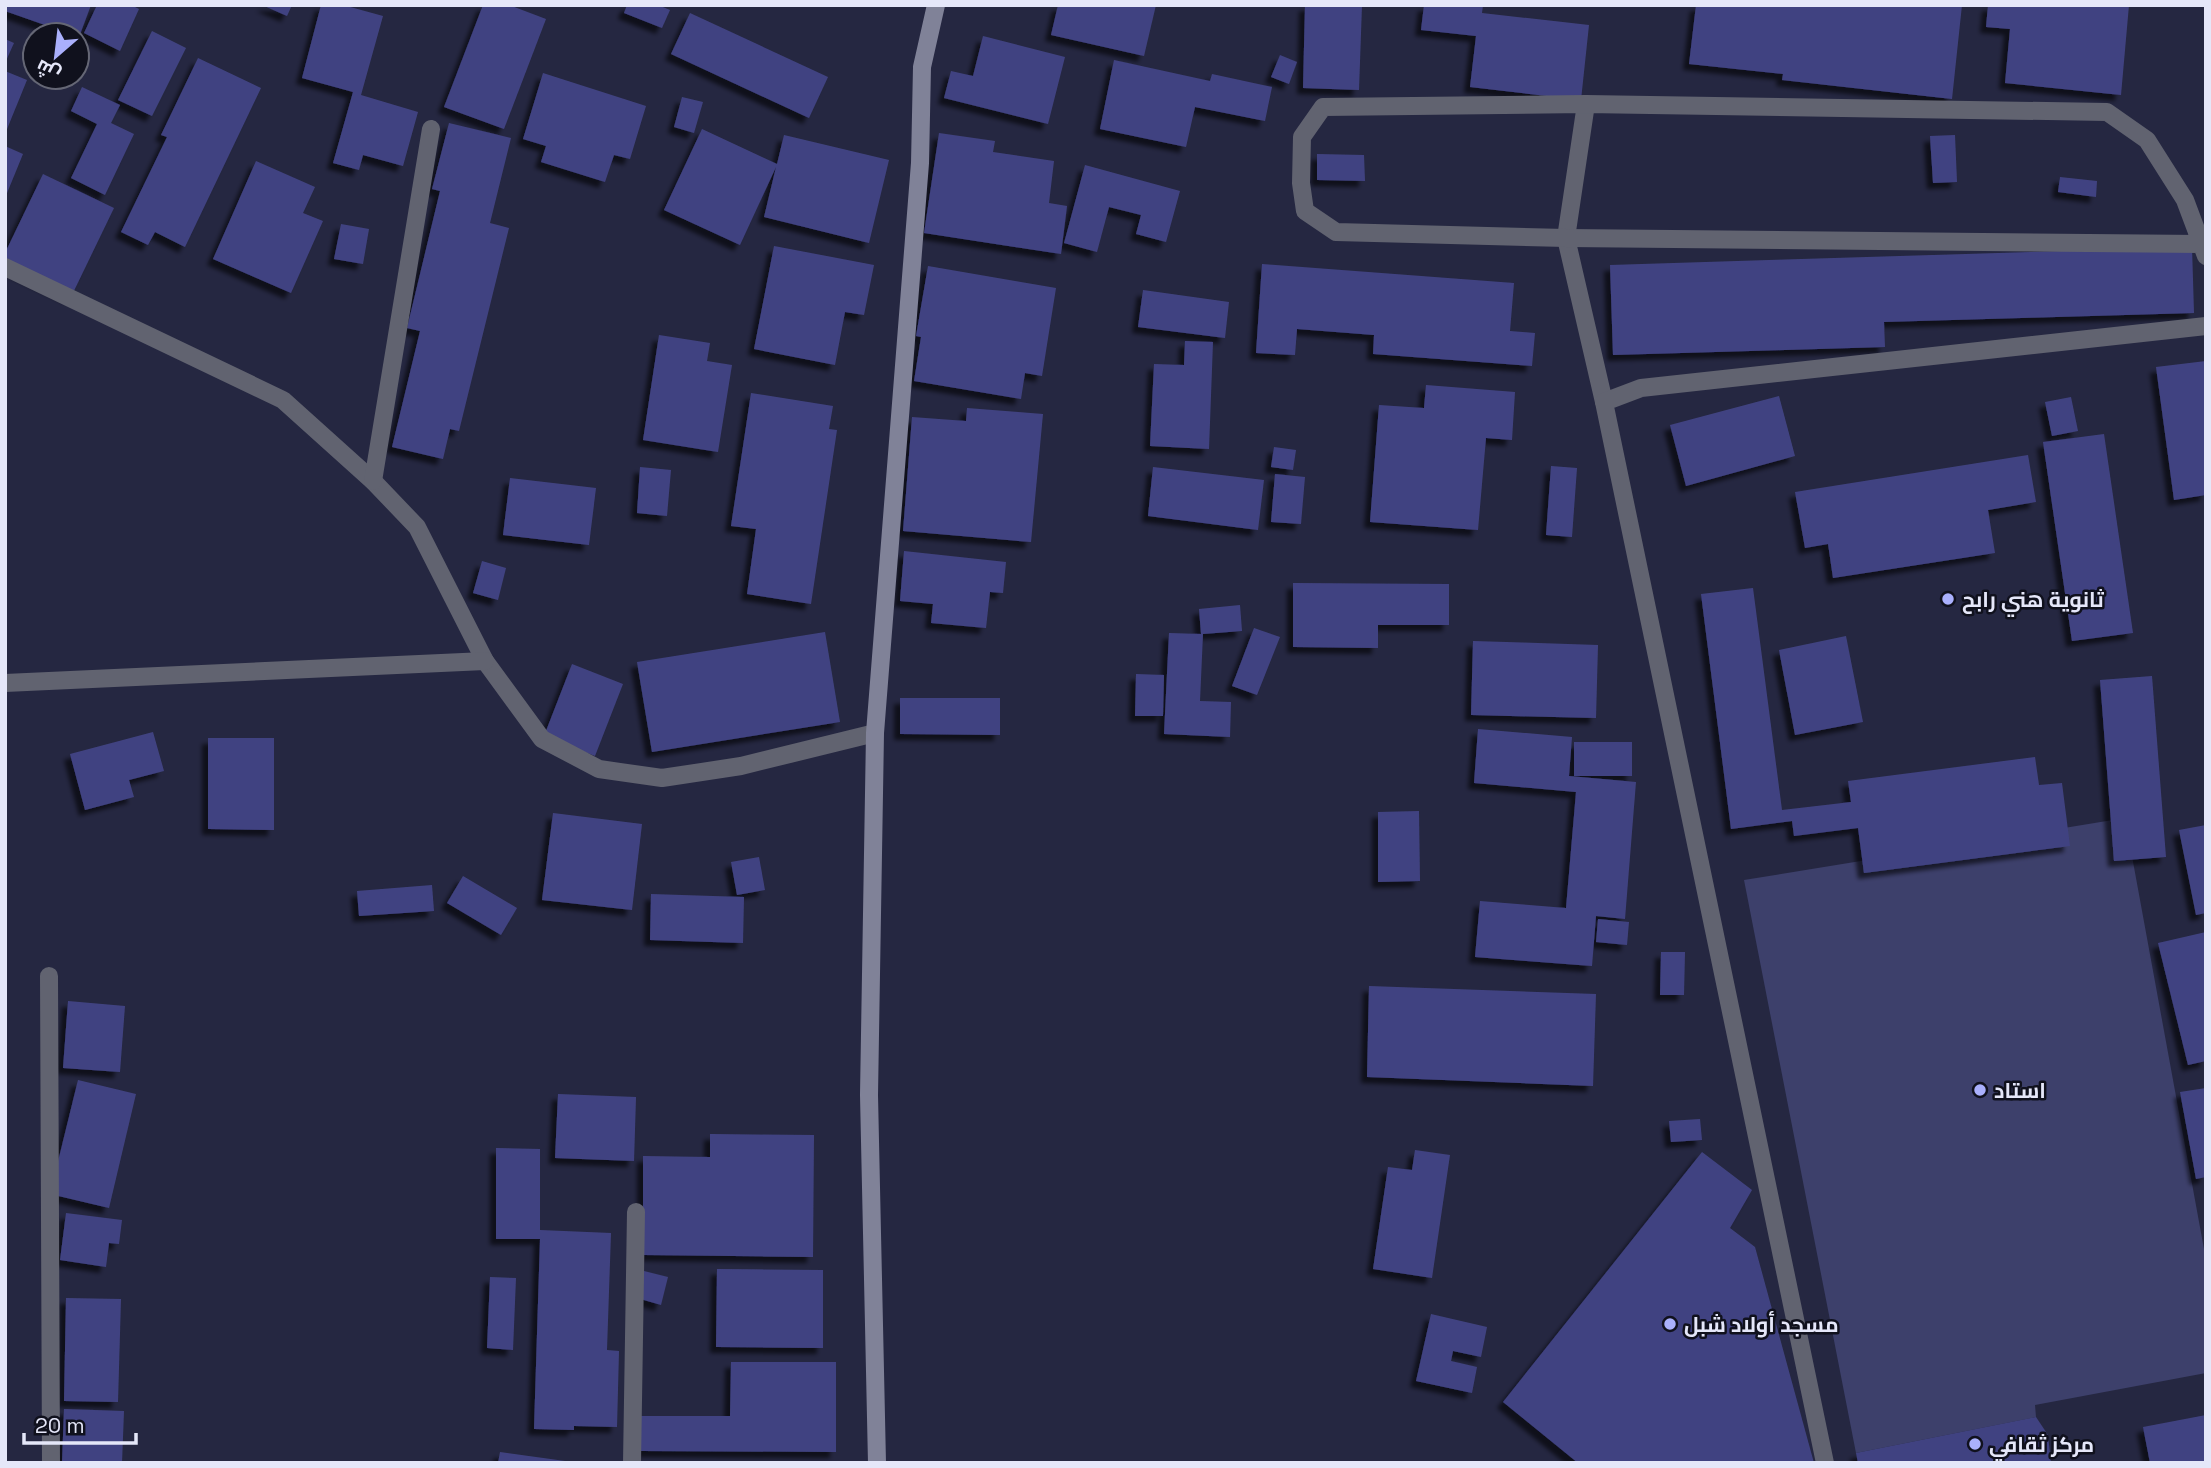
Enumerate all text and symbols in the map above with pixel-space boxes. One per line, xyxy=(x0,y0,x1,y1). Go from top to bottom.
north arrow xyxy=(21,21,91,91)
text: ش xyxy=(32,54,65,87)
place label: ثانوية هني رابح xyxy=(1962,586,2104,617)
marker: ثانوية هني رابح xyxy=(1940,591,1956,607)
place label: استاد xyxy=(1994,1077,2046,1104)
marker: استاد xyxy=(1972,1082,1988,1098)
place label: مسجد أولاد شبل xyxy=(1684,1311,1839,1338)
marker: مسجد أولاد شبل xyxy=(1662,1316,1678,1332)
scale bar xyxy=(24,1402,136,1446)
text: 20 m xyxy=(35,1412,85,1439)
place label: مركز ثقافي xyxy=(1989,1431,2094,1462)
marker: مركز ثقافي xyxy=(1967,1436,1983,1452)

